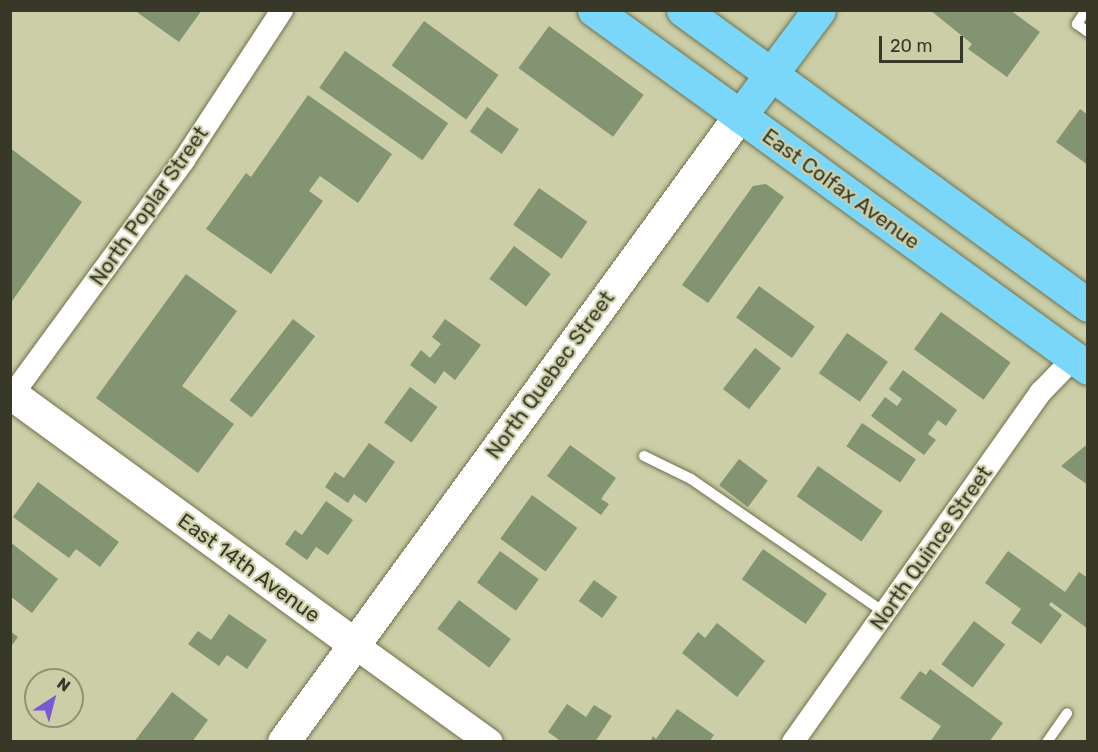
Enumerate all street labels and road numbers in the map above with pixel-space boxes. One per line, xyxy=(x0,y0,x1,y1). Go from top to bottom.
street label: North Poplar Street xyxy=(84,121,214,291)
street label: East Colfax Avenue xyxy=(757,123,925,255)
street label: North Quebec Street xyxy=(481,286,619,464)
street label: North Quince Street xyxy=(865,461,997,635)
street label: East 14th Avenue xyxy=(173,508,325,628)

